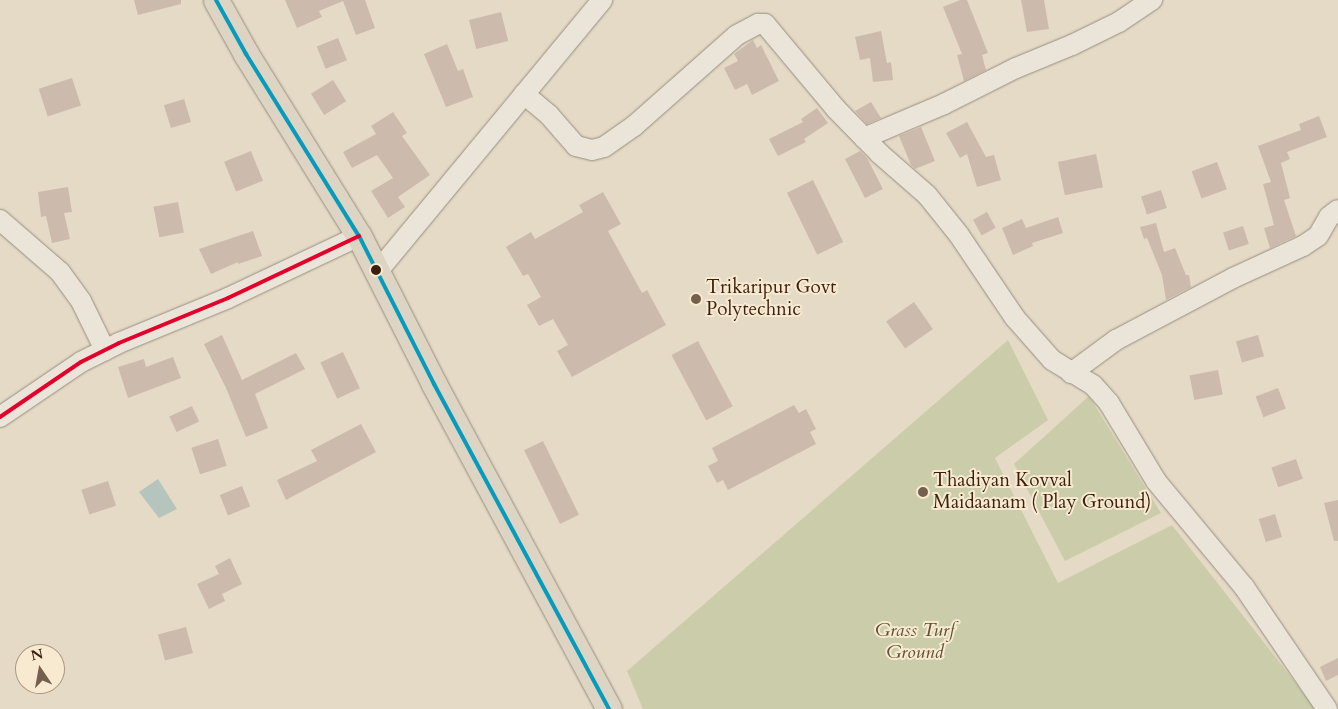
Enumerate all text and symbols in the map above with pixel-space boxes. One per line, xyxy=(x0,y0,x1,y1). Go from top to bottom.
unlabelled marker xyxy=(371,265,381,275)
place label: Trikaripur Govt Polytechnic xyxy=(706,277,836,321)
marker: Trikaripur Govt Polytechnic xyxy=(690,293,702,305)
place label: Thadiyan Kovval Maidaanam ( Play Ground) xyxy=(933,470,1151,514)
marker: Thadiyan Kovval Maidaanam ( Play Ground) xyxy=(917,486,929,498)
park label: Grass Turf Ground xyxy=(875,620,955,664)
north arrow xyxy=(15,644,65,694)
text: N xyxy=(29,644,45,665)

